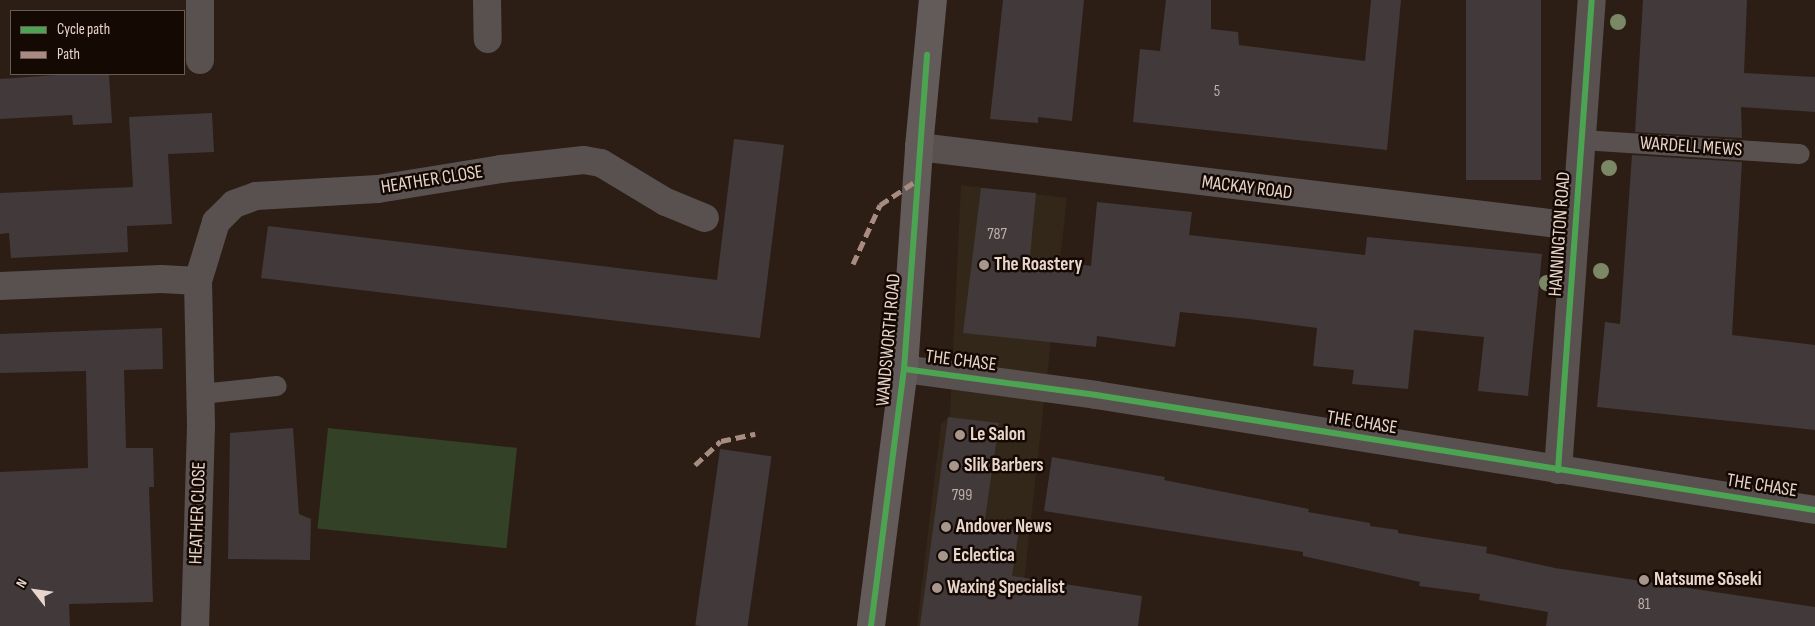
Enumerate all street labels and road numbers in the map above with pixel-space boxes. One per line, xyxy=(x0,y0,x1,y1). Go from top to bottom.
street label: WARDELL MEWS xyxy=(1639,132,1743,162)
street label: HEATHER CLOSE xyxy=(379,161,485,199)
street label: MACKAY ROAD xyxy=(1201,171,1293,205)
street label: HANNINGTON ROAD xyxy=(1544,171,1576,297)
street label: WANDSWORTH ROAD xyxy=(872,273,906,407)
street label: THE CHASE xyxy=(924,345,998,377)
street label: THE CHASE xyxy=(1325,406,1399,440)
street label: HEATHER CLOSE xyxy=(185,461,211,565)
street label: THE CHASE xyxy=(1725,469,1799,503)

